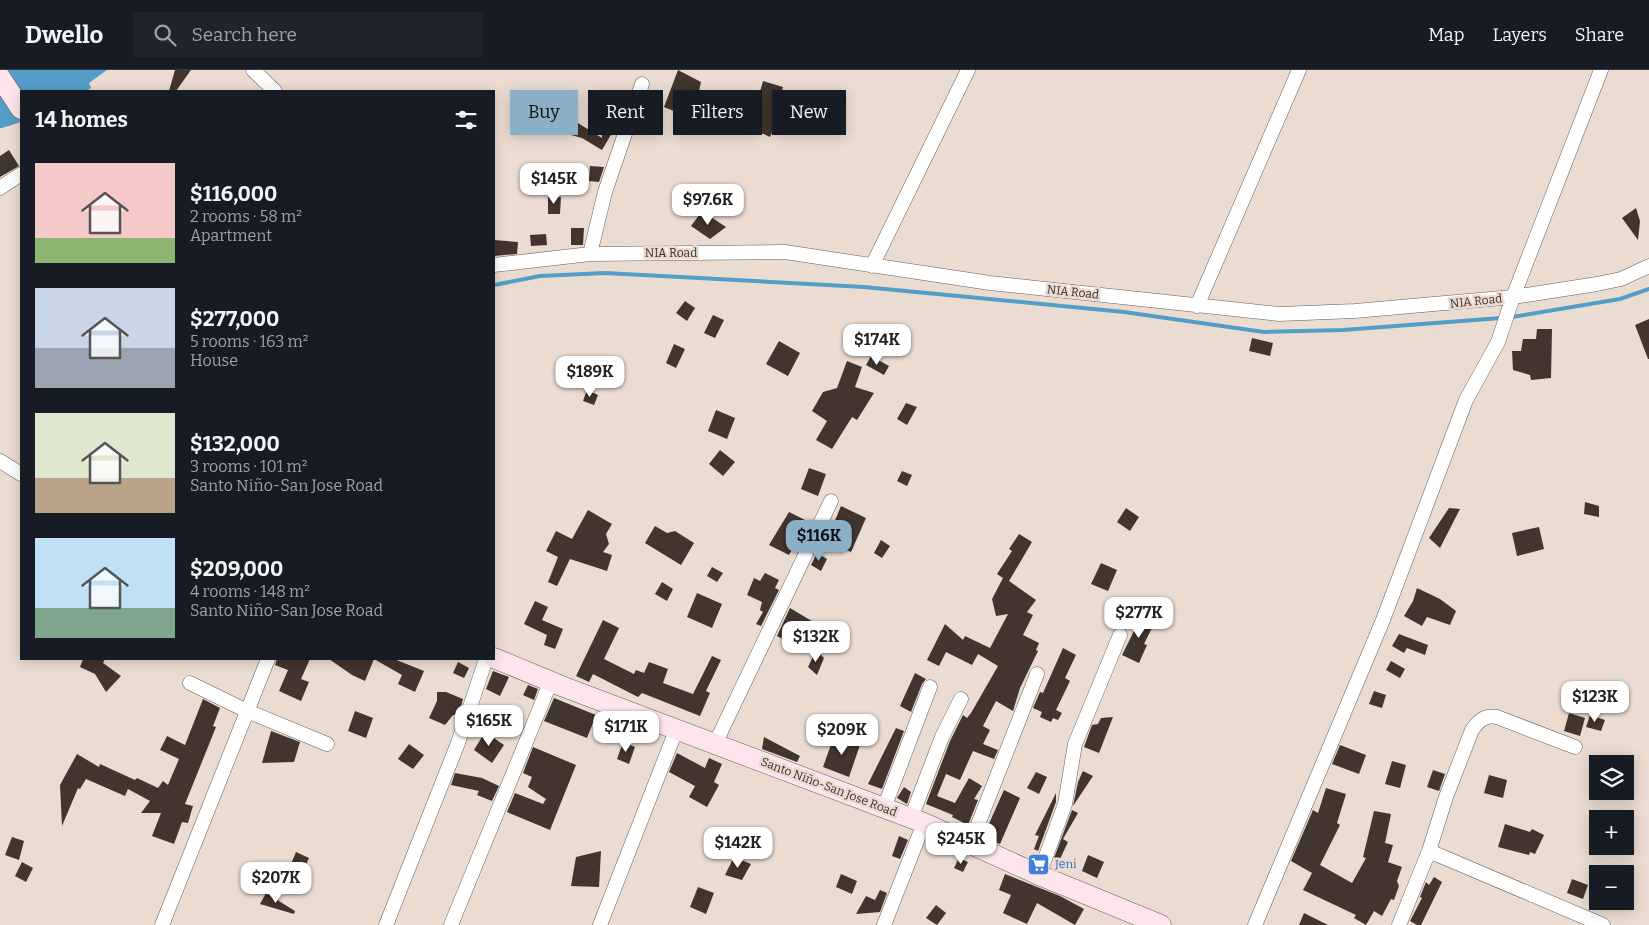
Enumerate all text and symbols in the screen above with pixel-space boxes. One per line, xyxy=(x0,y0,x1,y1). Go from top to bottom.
search box xyxy=(133,12,483,57)
text: Dwello xyxy=(25,21,103,49)
icon: search xyxy=(151,21,179,49)
text: Search here xyxy=(191,23,297,46)
text: Map xyxy=(1428,24,1464,46)
text: Layers xyxy=(1492,24,1547,46)
text: Share xyxy=(1575,24,1624,46)
chip: Buy xyxy=(510,90,578,135)
chip: Rent xyxy=(588,90,663,135)
chip: Filters xyxy=(673,90,762,135)
chip: New xyxy=(772,90,846,135)
icon: filters xyxy=(452,106,480,134)
text: 14 homes xyxy=(35,107,128,133)
pin: $145K xyxy=(519,162,589,205)
text: $145K xyxy=(531,169,577,188)
text: $116,000 xyxy=(190,181,277,207)
icon: home xyxy=(75,183,135,243)
pin: $97.6K xyxy=(667,184,749,226)
text: $97.6K xyxy=(683,190,733,209)
text: 2 rooms · 58 m² xyxy=(190,207,302,226)
text: Apartment xyxy=(190,226,272,245)
street label: NIA Road xyxy=(645,246,697,260)
street label: NIA Road xyxy=(1046,282,1100,302)
street label: NIA Road xyxy=(1449,291,1503,311)
text: $277,000 xyxy=(190,306,279,332)
icon: home xyxy=(75,308,135,368)
pin: $174K xyxy=(842,324,912,366)
text: $174K xyxy=(854,330,900,349)
text: 5 rooms · 163 m² xyxy=(190,332,308,351)
text: House xyxy=(190,351,238,370)
pin: $189K xyxy=(555,356,625,398)
text: $189K xyxy=(566,362,614,381)
text: $132,000 xyxy=(190,431,280,457)
icon: home xyxy=(75,433,135,493)
text: 3 rooms · 101 m² xyxy=(190,457,307,476)
text: Santo Niño-San Jose Road xyxy=(190,476,383,495)
pin: $116K xyxy=(784,520,854,562)
text: $116K xyxy=(797,526,841,545)
text: $209,000 xyxy=(190,556,283,582)
icon: home xyxy=(75,558,135,618)
text: 4 rooms · 148 m² xyxy=(190,582,310,601)
pin: $277K xyxy=(1104,596,1174,639)
text: Santo Niño-San Jose Road xyxy=(190,601,383,620)
text: $277K xyxy=(1115,603,1163,622)
pin: $132K xyxy=(781,620,851,663)
text: $132K xyxy=(793,627,839,646)
pin: $123K xyxy=(1560,680,1630,723)
text: $123K xyxy=(1572,687,1618,706)
pin: $165K xyxy=(454,704,524,747)
pin: $171K xyxy=(591,710,661,753)
text: $165K xyxy=(466,711,512,730)
pin: $209K xyxy=(807,714,877,756)
text: $171K xyxy=(604,717,648,736)
text: $209K xyxy=(817,720,867,739)
street label: Santo Niño-San Jose Road xyxy=(759,755,899,819)
map controls xyxy=(1589,755,1634,910)
button: layers xyxy=(1589,755,1634,800)
button: + xyxy=(1589,810,1634,855)
pin: $245K xyxy=(926,822,996,865)
pin: $142K xyxy=(703,826,773,869)
text: $245K xyxy=(937,829,985,848)
text: $142K xyxy=(715,833,761,852)
supermarket icon: Jeni xyxy=(1027,852,1051,876)
place label: Jeni xyxy=(1054,857,1077,871)
pin: $207K xyxy=(241,862,311,904)
button: − xyxy=(1589,865,1634,910)
text: $207K xyxy=(252,868,300,887)

